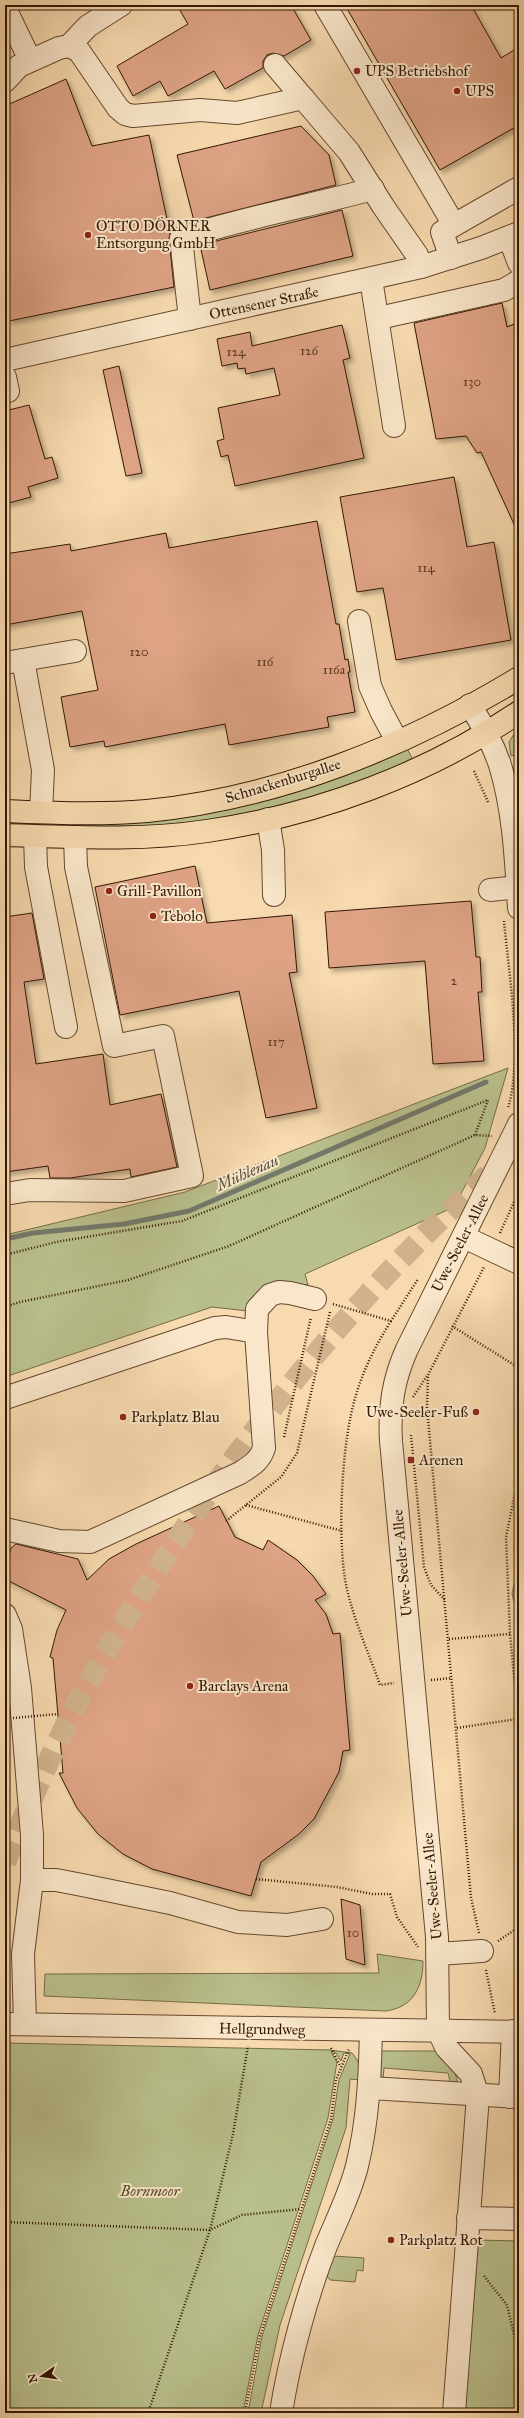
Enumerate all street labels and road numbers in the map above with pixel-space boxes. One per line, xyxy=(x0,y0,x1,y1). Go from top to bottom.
street label: Ottensener Straße xyxy=(208,283,320,323)
street label: Schnackenburgallee xyxy=(223,755,343,807)
street label: Uwe-Seeler-Allee xyxy=(428,1191,492,1295)
street label: Uwe-Seeler-Allee xyxy=(388,1509,416,1617)
street label: Uwe-Seeler-Allee xyxy=(418,1832,446,1940)
street label: Hellgrundweg xyxy=(219,2019,306,2039)

